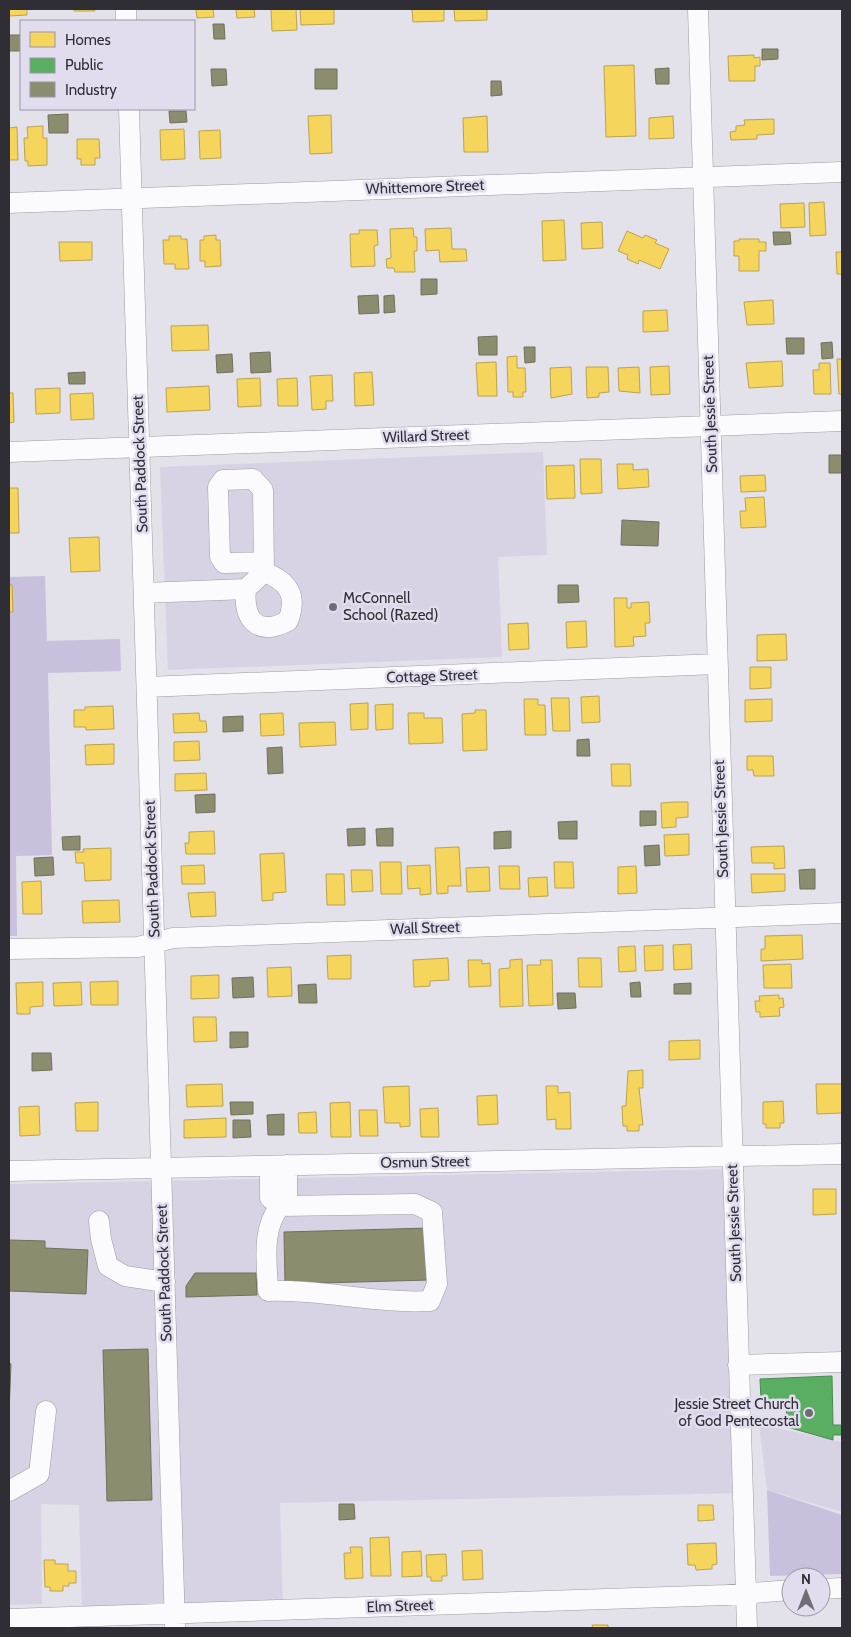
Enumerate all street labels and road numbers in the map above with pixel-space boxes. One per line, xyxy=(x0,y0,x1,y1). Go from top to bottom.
street label: Whittemore Street xyxy=(365,176,485,198)
street label: South Jessie Street xyxy=(699,355,721,473)
street label: South Paddock Street xyxy=(129,395,151,533)
street label: Willard Street xyxy=(383,425,469,447)
street label: Cottage Street xyxy=(386,665,478,687)
street label: South Jessie Street xyxy=(710,760,732,878)
street label: South Paddock Street xyxy=(141,800,163,938)
street label: Wall Street xyxy=(390,918,460,938)
street label: Osmun Street xyxy=(380,1152,470,1172)
street label: South Jessie Street xyxy=(723,1164,745,1282)
street label: South Paddock Street xyxy=(153,1204,175,1342)
street label: Elm Street xyxy=(366,1596,434,1616)

